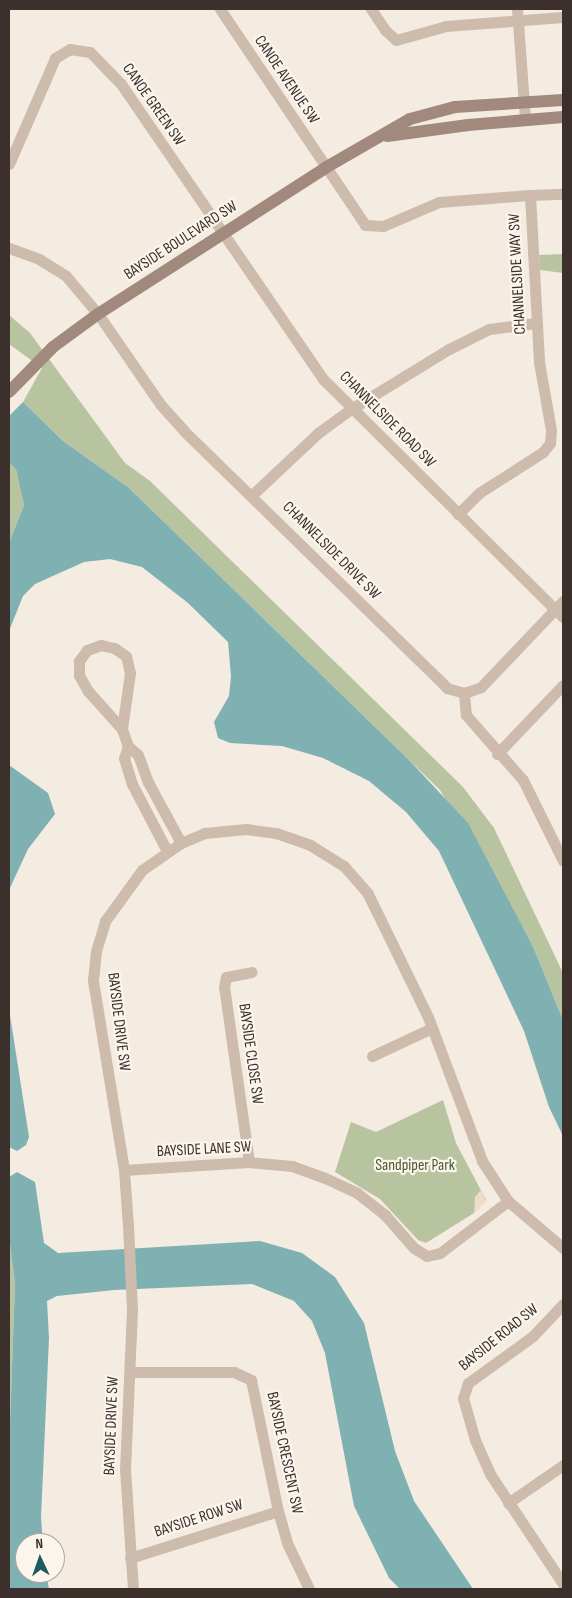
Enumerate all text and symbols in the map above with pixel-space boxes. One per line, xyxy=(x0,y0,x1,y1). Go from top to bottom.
street label: CANOE AVENUE SW xyxy=(249,32,323,128)
street label: CANOE GREEN SW xyxy=(118,60,188,150)
street label: BAYSIDE BOULEVARD SW xyxy=(121,197,241,285)
street label: CHANNELSIDE WAY SW xyxy=(505,213,531,335)
street label: CHANNELSIDE ROAD SW xyxy=(335,368,439,472)
street label: CHANNELSIDE DRIVE SW xyxy=(278,498,384,604)
street label: BAYSIDE DRIVE SW xyxy=(102,972,134,1072)
street label: BAYSIDE CLOSE SW xyxy=(233,1002,267,1106)
street label: BAYSIDE LANE SW xyxy=(156,1138,252,1162)
park label: Sandpiper Park xyxy=(375,1156,455,1176)
street label: BAYSIDE ROAD SW xyxy=(455,1300,543,1376)
street label: BAYSIDE DRIVE SW xyxy=(101,1376,123,1476)
street label: BAYSIDE CRESCENT SW xyxy=(262,1390,306,1516)
street label: BAYSIDE ROW SW xyxy=(152,1496,246,1542)
north arrow xyxy=(15,1533,65,1583)
text: N xyxy=(35,1535,43,1552)

